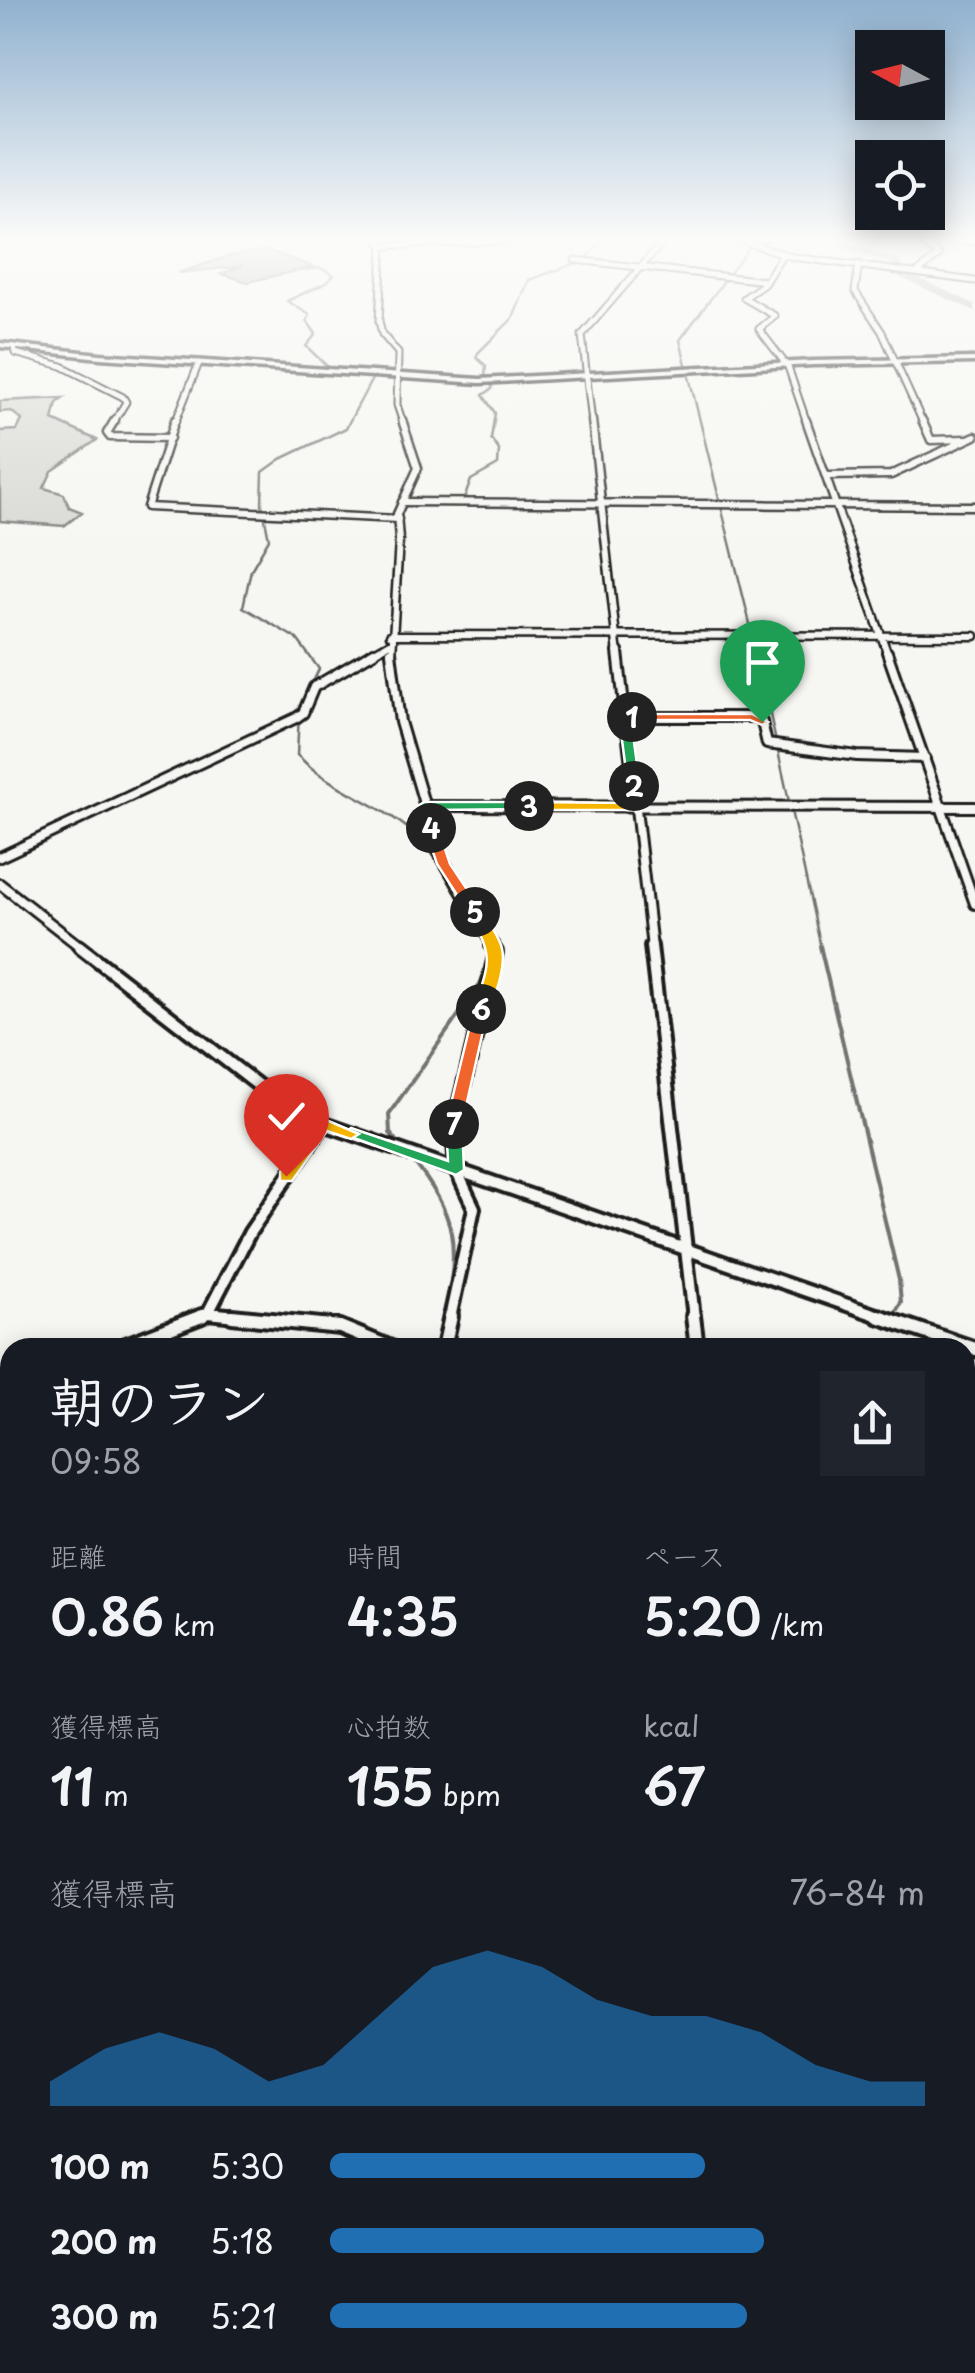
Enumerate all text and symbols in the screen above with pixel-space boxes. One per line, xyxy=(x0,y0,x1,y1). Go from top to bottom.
north arrow xyxy=(855,30,945,120)
map controls xyxy=(855,30,945,230)
button: locate xyxy=(855,140,945,230)
pin xyxy=(720,620,805,723)
icon: arrive xyxy=(735,635,790,690)
pin: 1 xyxy=(607,692,657,742)
text: 1 xyxy=(625,695,639,738)
pin: 2 xyxy=(609,761,659,811)
text: 2 xyxy=(624,764,644,807)
pin: 3 xyxy=(504,781,554,831)
text: 3 xyxy=(520,784,538,827)
pin: 4 xyxy=(406,803,456,853)
text: 4 xyxy=(421,806,441,849)
pin: 5 xyxy=(450,887,500,937)
text: 5 xyxy=(466,890,484,933)
pin: 6 xyxy=(456,984,506,1034)
text: 6 xyxy=(471,987,491,1030)
pin xyxy=(244,1074,329,1177)
icon: check xyxy=(259,1089,314,1144)
pin: 7 xyxy=(429,1099,479,1149)
text: 7 xyxy=(446,1102,462,1145)
text: 朝のラン xyxy=(50,1358,270,1441)
button: share xyxy=(820,1371,925,1476)
text: 09:58 xyxy=(50,1437,142,1485)
text: 距離 xyxy=(50,1534,106,1577)
text: 時間 xyxy=(347,1534,403,1577)
text: ペース xyxy=(643,1534,726,1577)
text: 0.86 xyxy=(50,1577,164,1653)
text: 4:35 xyxy=(347,1577,459,1653)
text: 5:20 xyxy=(643,1577,762,1653)
text: km xyxy=(164,1603,215,1646)
text: /km xyxy=(762,1603,824,1646)
text: 獲得標高 xyxy=(50,1704,162,1747)
text: 心拍数 xyxy=(347,1704,431,1747)
text: kcal xyxy=(643,1704,699,1747)
text: 11 xyxy=(50,1747,94,1823)
text: 155 xyxy=(347,1747,434,1823)
text: 67 xyxy=(643,1747,705,1823)
text: m xyxy=(94,1773,129,1816)
text: bpm xyxy=(434,1773,501,1816)
text: 獲得標高 xyxy=(50,1868,178,1916)
text: 76–84 m xyxy=(789,1868,925,1916)
text: 100 m xyxy=(50,2142,150,2190)
text: 5:30 xyxy=(210,2142,284,2190)
text: 200 m xyxy=(50,2217,157,2265)
text: 5:18 xyxy=(210,2217,274,2265)
text: 300 m xyxy=(50,2292,158,2340)
text: 5:21 xyxy=(210,2292,277,2340)

